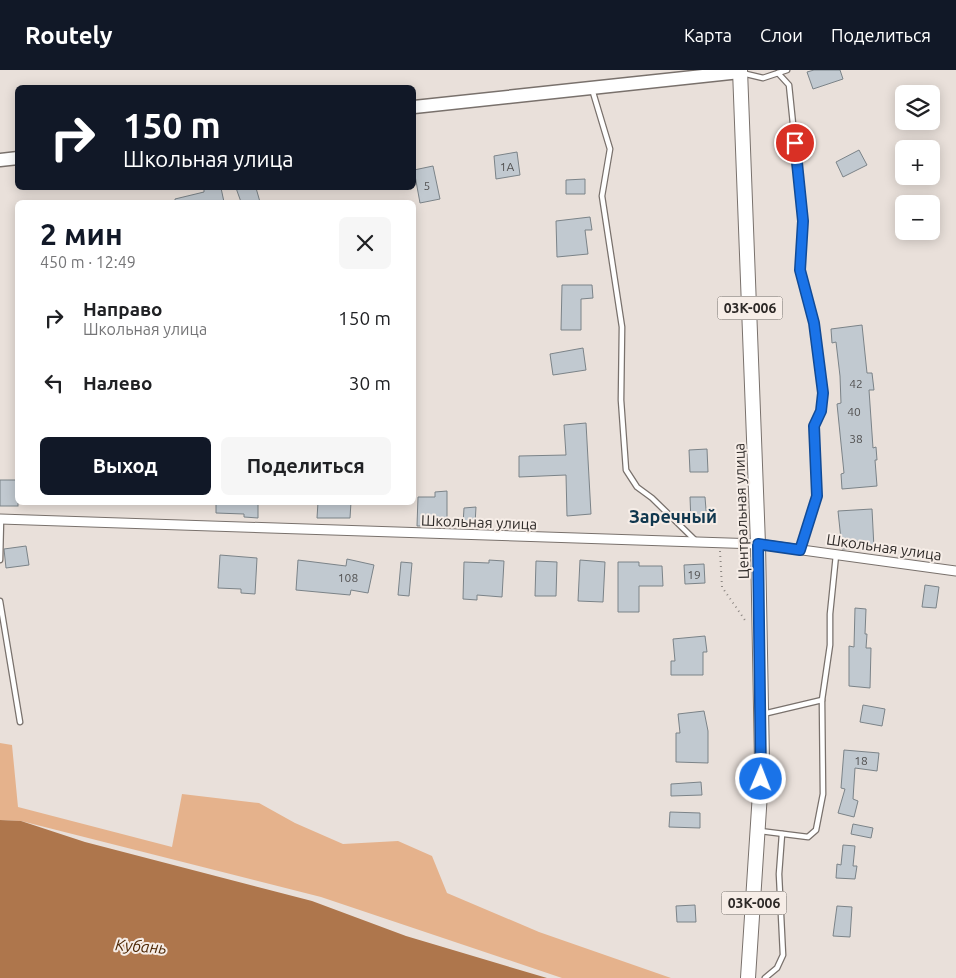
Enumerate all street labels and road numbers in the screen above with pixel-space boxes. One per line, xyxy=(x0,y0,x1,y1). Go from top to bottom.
road number: 03К-006 xyxy=(718,297,782,320)
street label: Центральная улица xyxy=(730,443,752,579)
street label: Школьная улица xyxy=(421,511,537,533)
street label: Школьная улица xyxy=(825,530,943,564)
road number: 03К-006 xyxy=(722,891,786,914)

